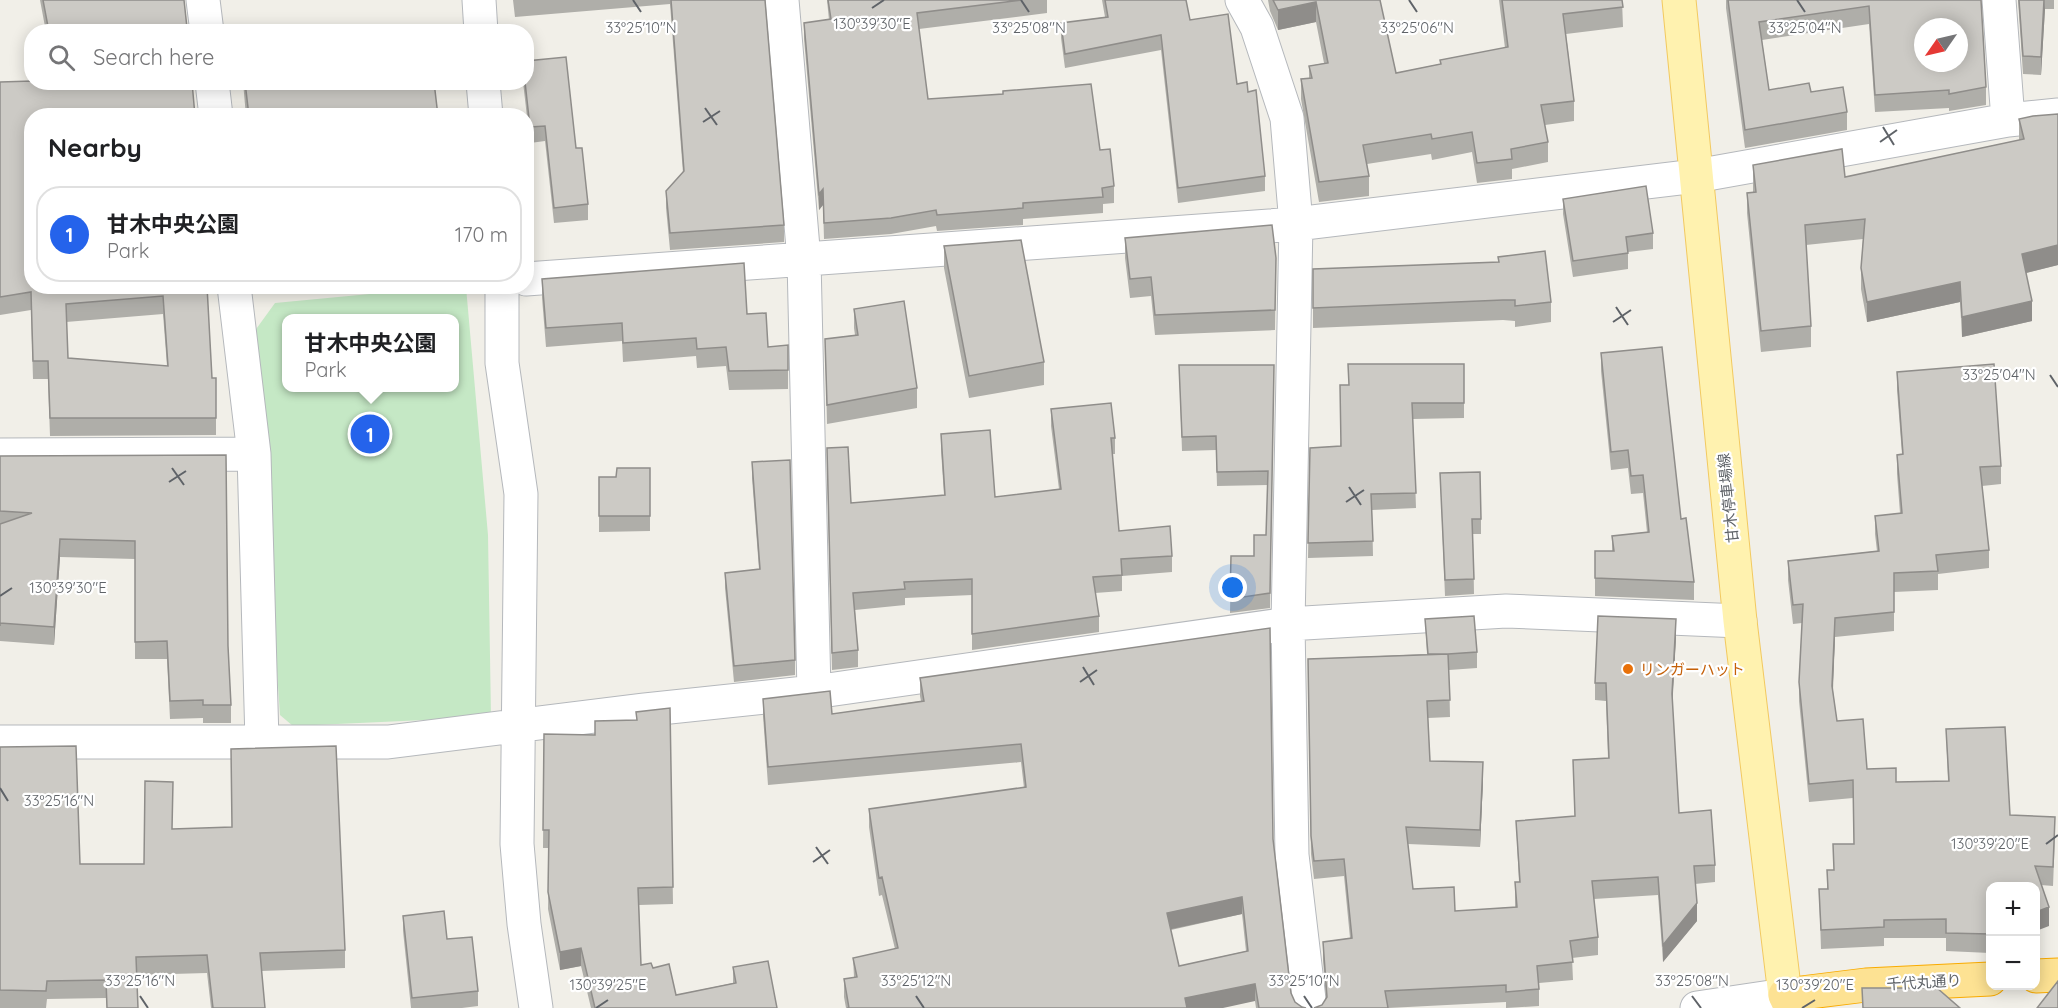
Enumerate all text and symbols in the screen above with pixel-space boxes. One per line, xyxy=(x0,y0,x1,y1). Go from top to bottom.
text: 130°39'30"E xyxy=(833,14,911,33)
text: 33°25'10"N xyxy=(605,18,677,37)
text: 33°25'08"N xyxy=(992,18,1066,37)
text: 33°25'06"N xyxy=(1380,18,1454,37)
text: 33°25'04"N xyxy=(1768,18,1842,37)
north arrow xyxy=(1914,18,1968,72)
search box xyxy=(24,24,534,90)
icon: search xyxy=(45,41,78,74)
text: Search here xyxy=(93,43,214,71)
text: Nearby xyxy=(48,131,142,164)
text: 甘木中央公園 xyxy=(107,210,239,238)
text: 1 xyxy=(66,222,73,247)
text: 170 m xyxy=(455,222,508,247)
text: Park xyxy=(107,238,149,263)
popup xyxy=(282,314,459,392)
text: 甘木中央公園 xyxy=(304,329,437,357)
text: Park xyxy=(304,357,347,382)
text: 33°25'04"N xyxy=(1962,365,2036,384)
pin: 1 xyxy=(350,412,389,456)
street label: 甘木停車場線 xyxy=(1714,452,1742,544)
your location xyxy=(1218,573,1247,602)
text: 130°39'30"E xyxy=(29,578,107,597)
place label: リンガーハット xyxy=(1640,660,1745,679)
marker: リンガーハット xyxy=(1621,662,1635,676)
text: 33°25'16"N xyxy=(24,791,94,810)
text: 130°39'20"E xyxy=(1951,834,2029,853)
map controls xyxy=(1986,882,2040,990)
button: + xyxy=(1986,882,2040,936)
button: − xyxy=(1986,936,2040,990)
text: 33°25'16"N xyxy=(105,971,175,990)
text: 33°25'12"N xyxy=(881,971,951,990)
text: 33°25'10"N xyxy=(1268,971,1340,990)
text: 33°25'08"N xyxy=(1655,971,1729,990)
street label: 千代丸通り xyxy=(1886,971,1962,993)
text: 130°39'25"E xyxy=(569,975,647,994)
text: 130°39'20"E xyxy=(1776,975,1854,994)

